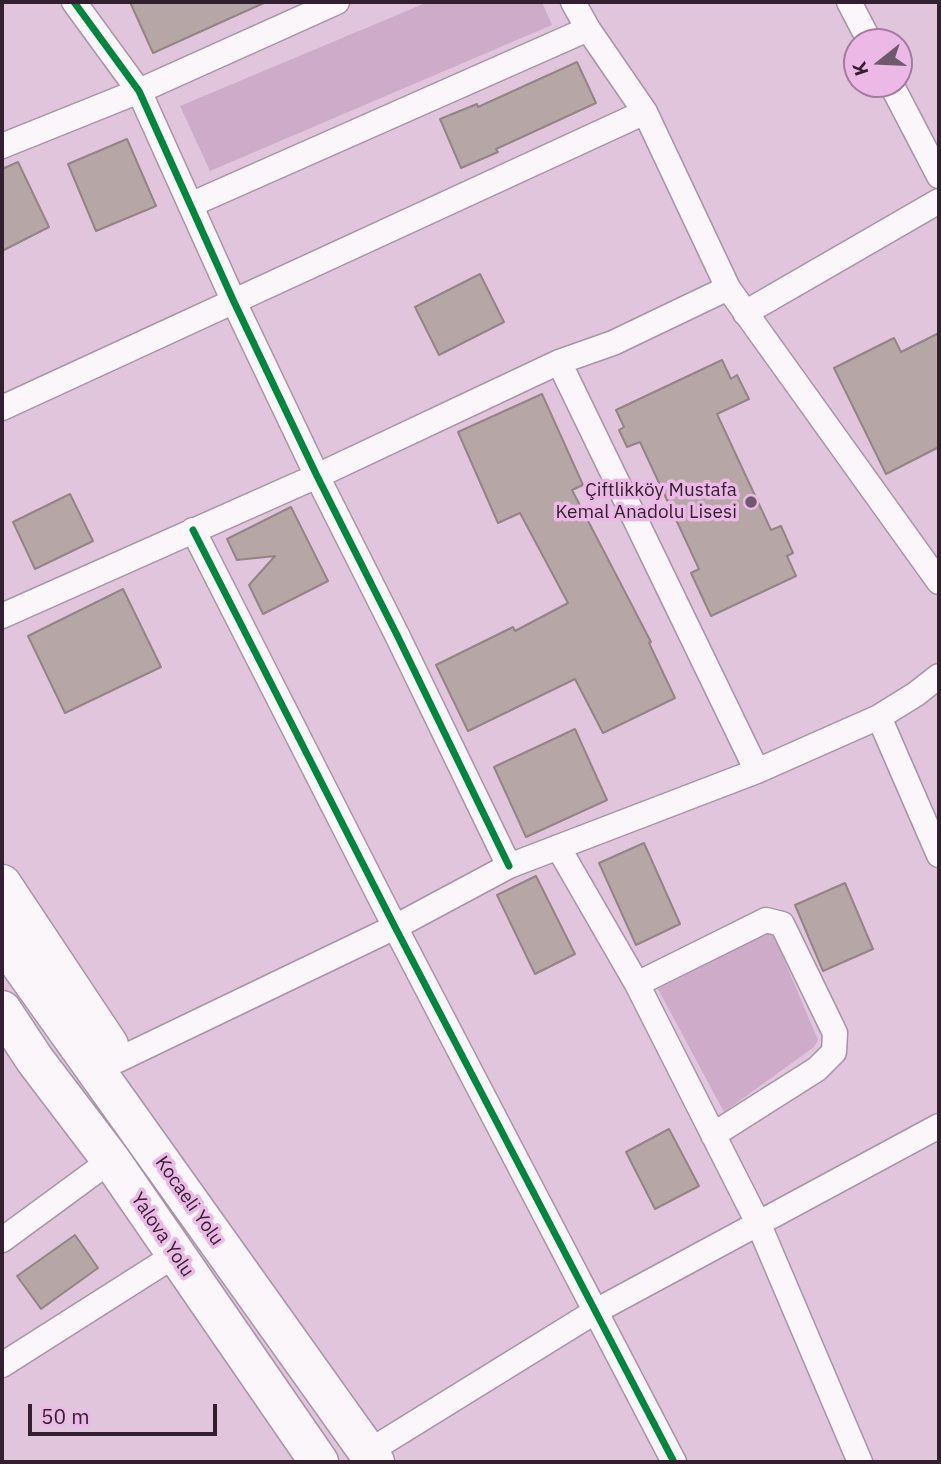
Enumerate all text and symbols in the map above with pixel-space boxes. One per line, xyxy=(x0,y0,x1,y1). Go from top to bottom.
north arrow xyxy=(843,28,913,98)
text: K xyxy=(846,59,873,79)
place label: Çiftlikköy Mustafa Kemal Anadolu Lisesi xyxy=(555,480,737,524)
marker: Çiftlikköy Mustafa Kemal Anadolu Lisesi xyxy=(743,494,759,510)
street label: Kocaeli̇ Yolu xyxy=(150,1152,228,1250)
street label: Yalova Yolu xyxy=(125,1188,199,1282)
scale bar xyxy=(32,1390,220,1434)
text: 50 m xyxy=(41,1402,90,1430)

